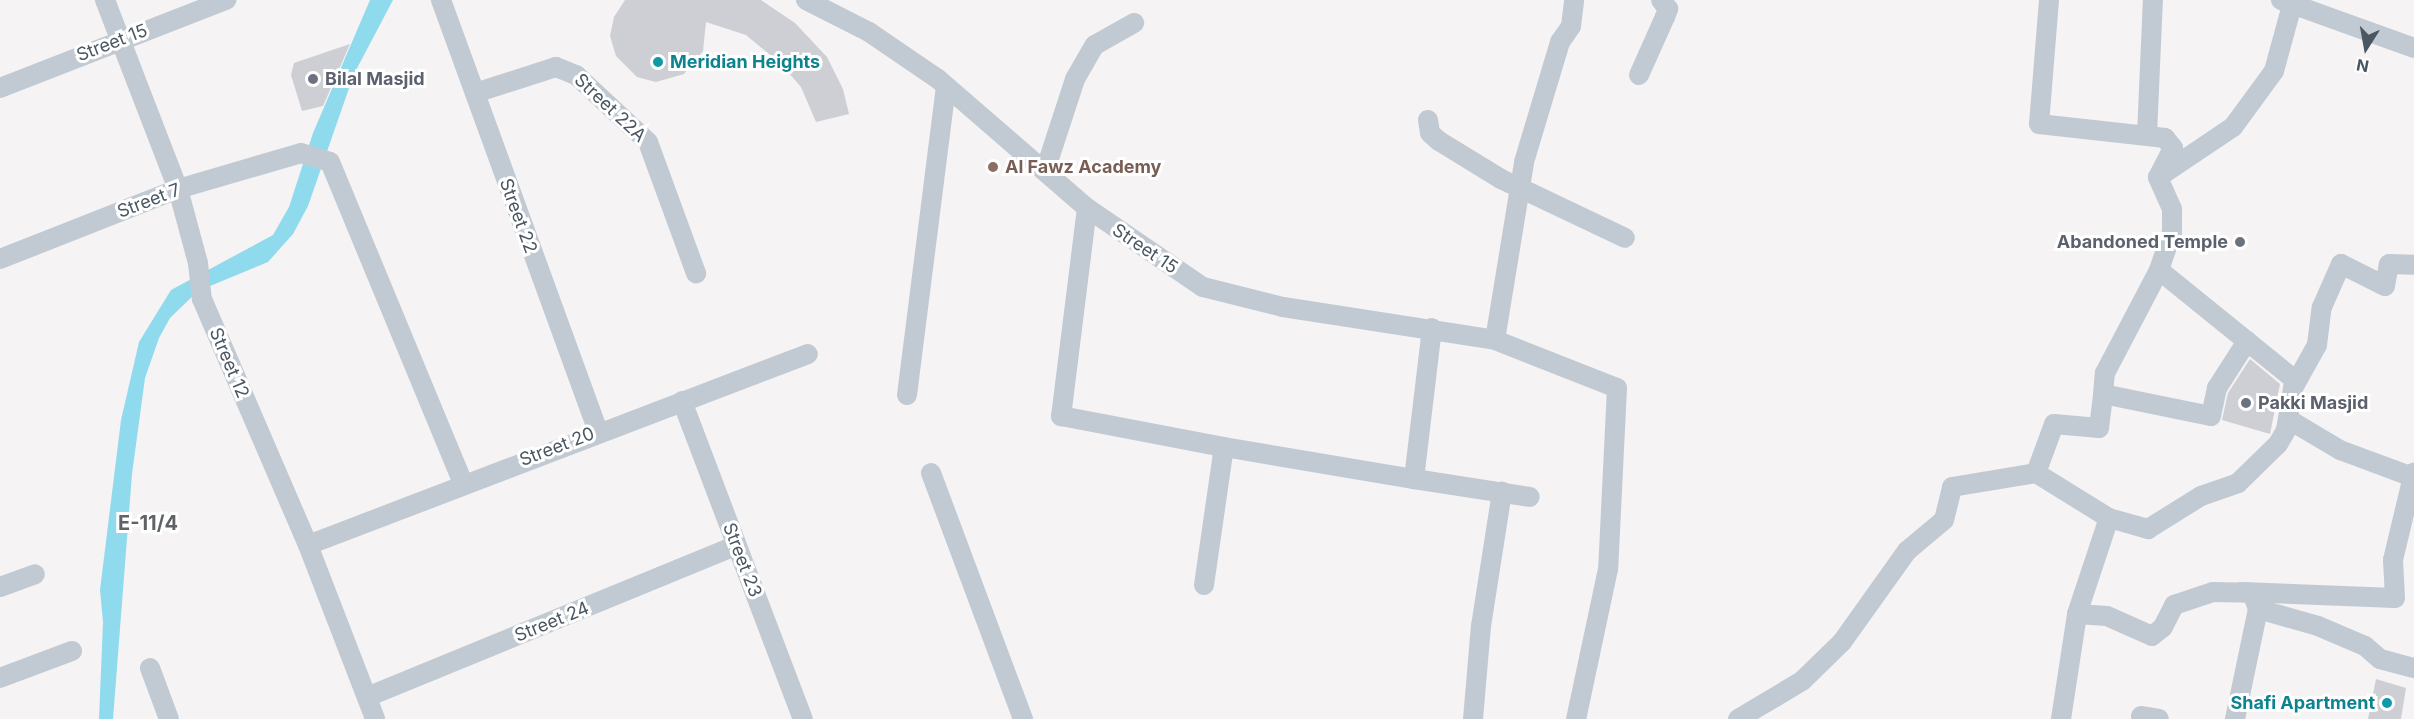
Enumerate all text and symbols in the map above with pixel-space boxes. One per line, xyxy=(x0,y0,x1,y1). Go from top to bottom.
north arrow xyxy=(2336,18,2396,78)
street label: Street 15 xyxy=(74,20,150,66)
place label: Meridian Heights xyxy=(670,51,820,73)
marker: Meridian Heights xyxy=(651,55,665,69)
text: N xyxy=(2355,55,2370,77)
place label: Bilal Masjid xyxy=(325,68,425,90)
street label: Street 22A xyxy=(570,69,650,147)
marker: Bilal Masjid xyxy=(306,72,320,86)
place label: Al Fawz Academy xyxy=(1005,156,1161,178)
marker: Al Fawz Academy xyxy=(986,160,1000,174)
street label: Street 22 xyxy=(495,176,541,256)
street label: Street 7 xyxy=(114,179,184,223)
street label: Street 15 xyxy=(1108,219,1182,279)
place label: Abandoned Temple xyxy=(2057,231,2228,253)
marker: Abandoned Temple xyxy=(2233,235,2247,249)
street label: Street 12 xyxy=(205,325,253,401)
place label: Pakki Masjid xyxy=(2258,392,2368,414)
marker: Pakki Masjid xyxy=(2239,396,2253,410)
street label: Street 20 xyxy=(517,423,597,471)
district label: E-11/4 xyxy=(118,511,178,535)
street label: Street 23 xyxy=(718,520,766,600)
street label: Street 24 xyxy=(512,597,592,647)
place label: Shafi Apartment xyxy=(2230,692,2375,714)
marker: Shafi Apartment xyxy=(2380,696,2394,710)

